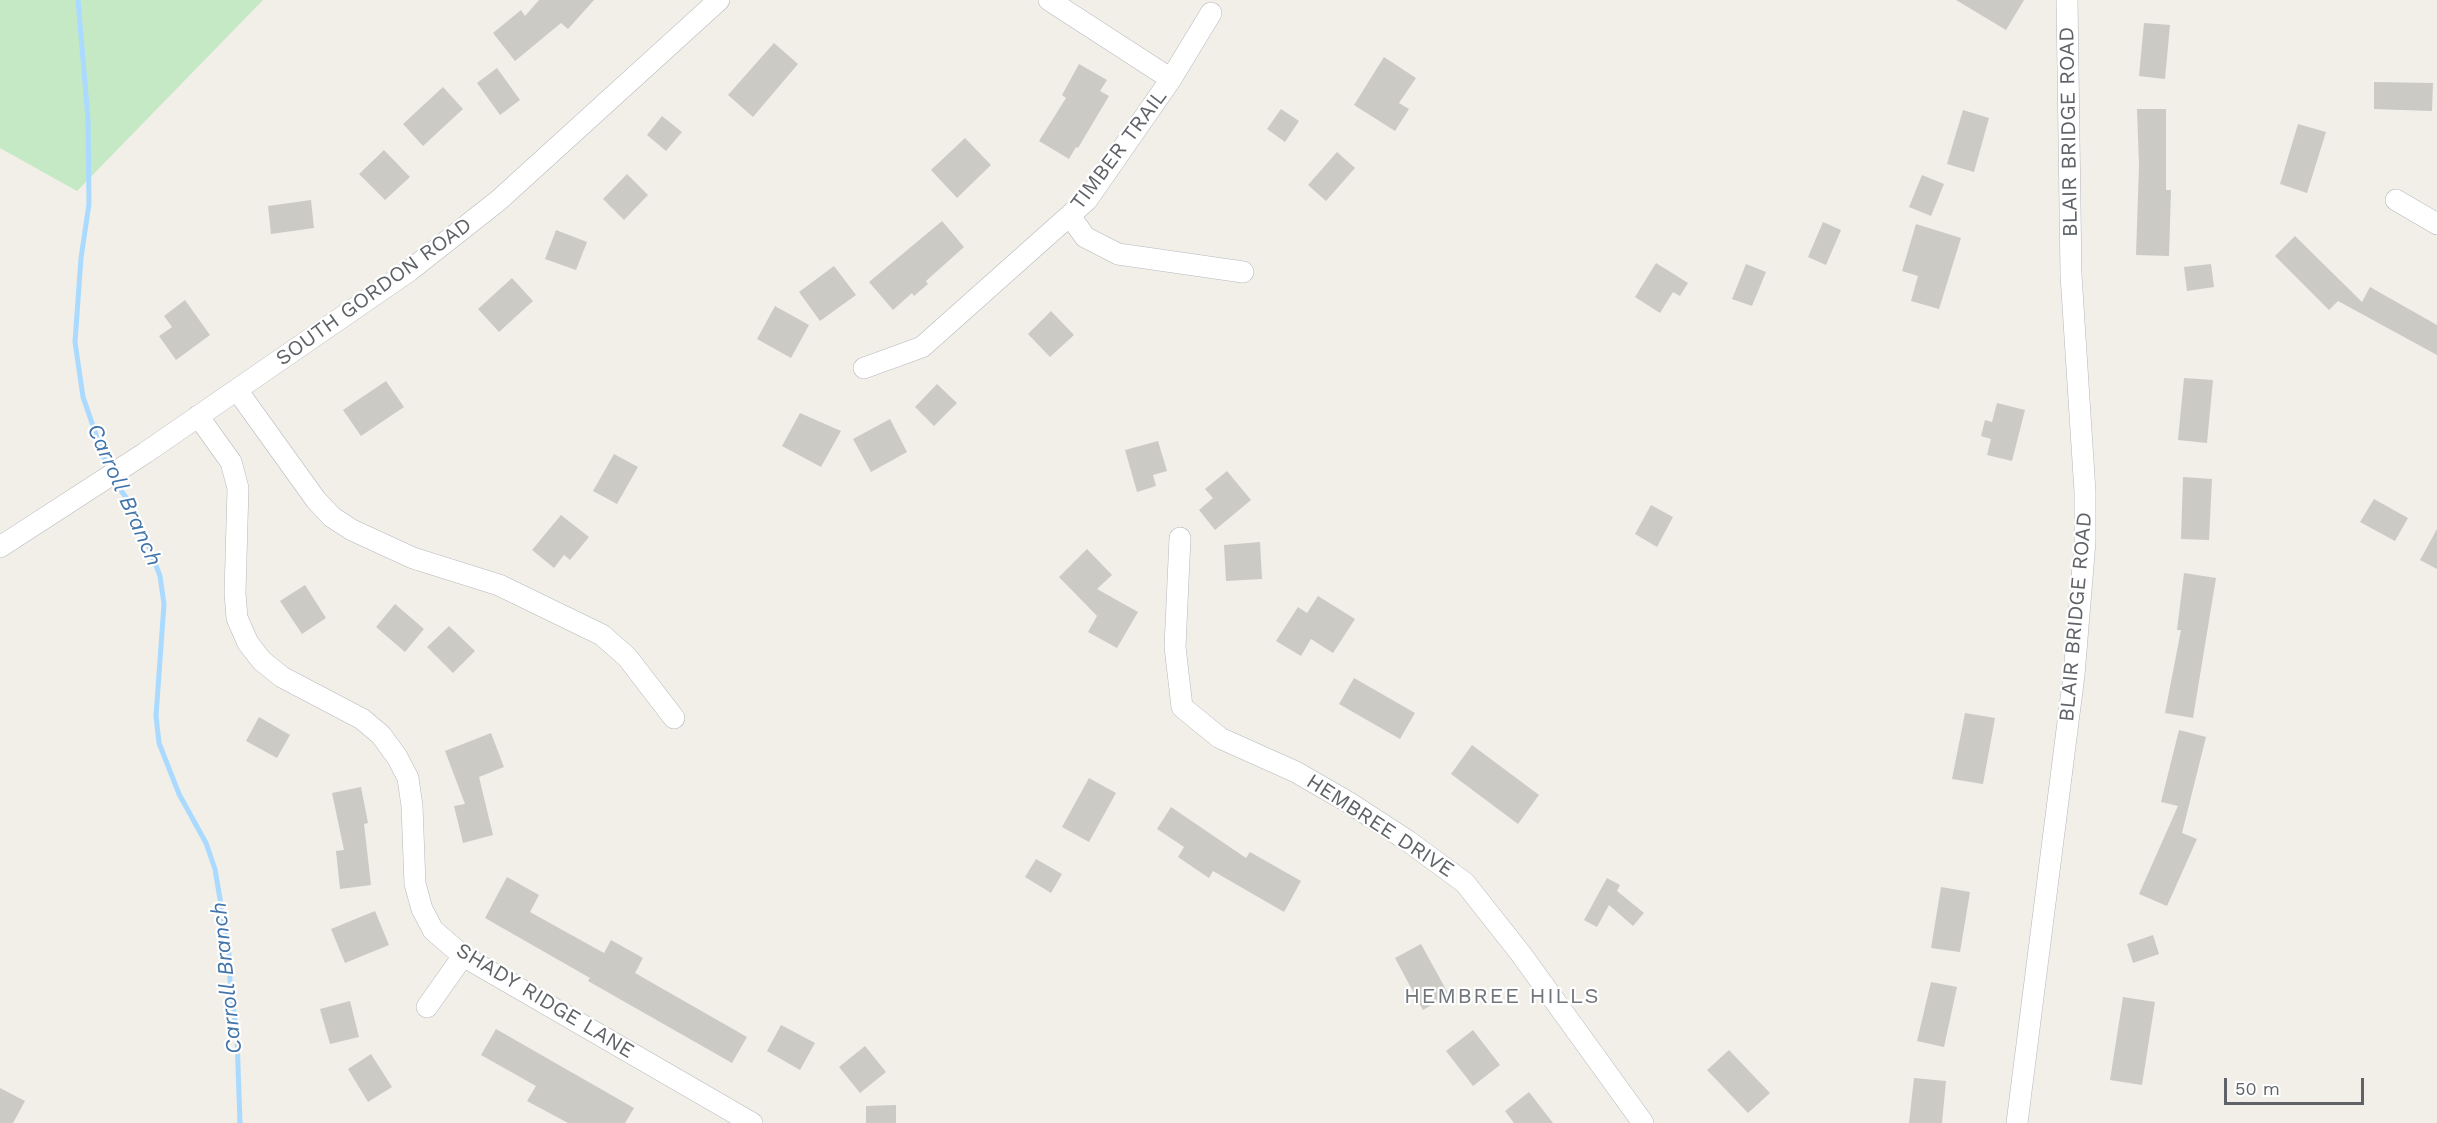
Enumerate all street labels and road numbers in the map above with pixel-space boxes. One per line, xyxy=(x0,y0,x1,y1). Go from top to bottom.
street label: BLAIR BRIDGE ROAD xyxy=(2055,27,2083,237)
street label: TIMBER TRAIL xyxy=(1066,85,1172,215)
street label: SOUTH GORDON ROAD xyxy=(271,213,477,371)
street label: BLAIR BRIDGE ROAD xyxy=(2054,511,2098,723)
street label: HEMBREE DRIVE xyxy=(1302,769,1458,883)
street label: SHADY RIDGE LANE xyxy=(452,938,638,1064)

